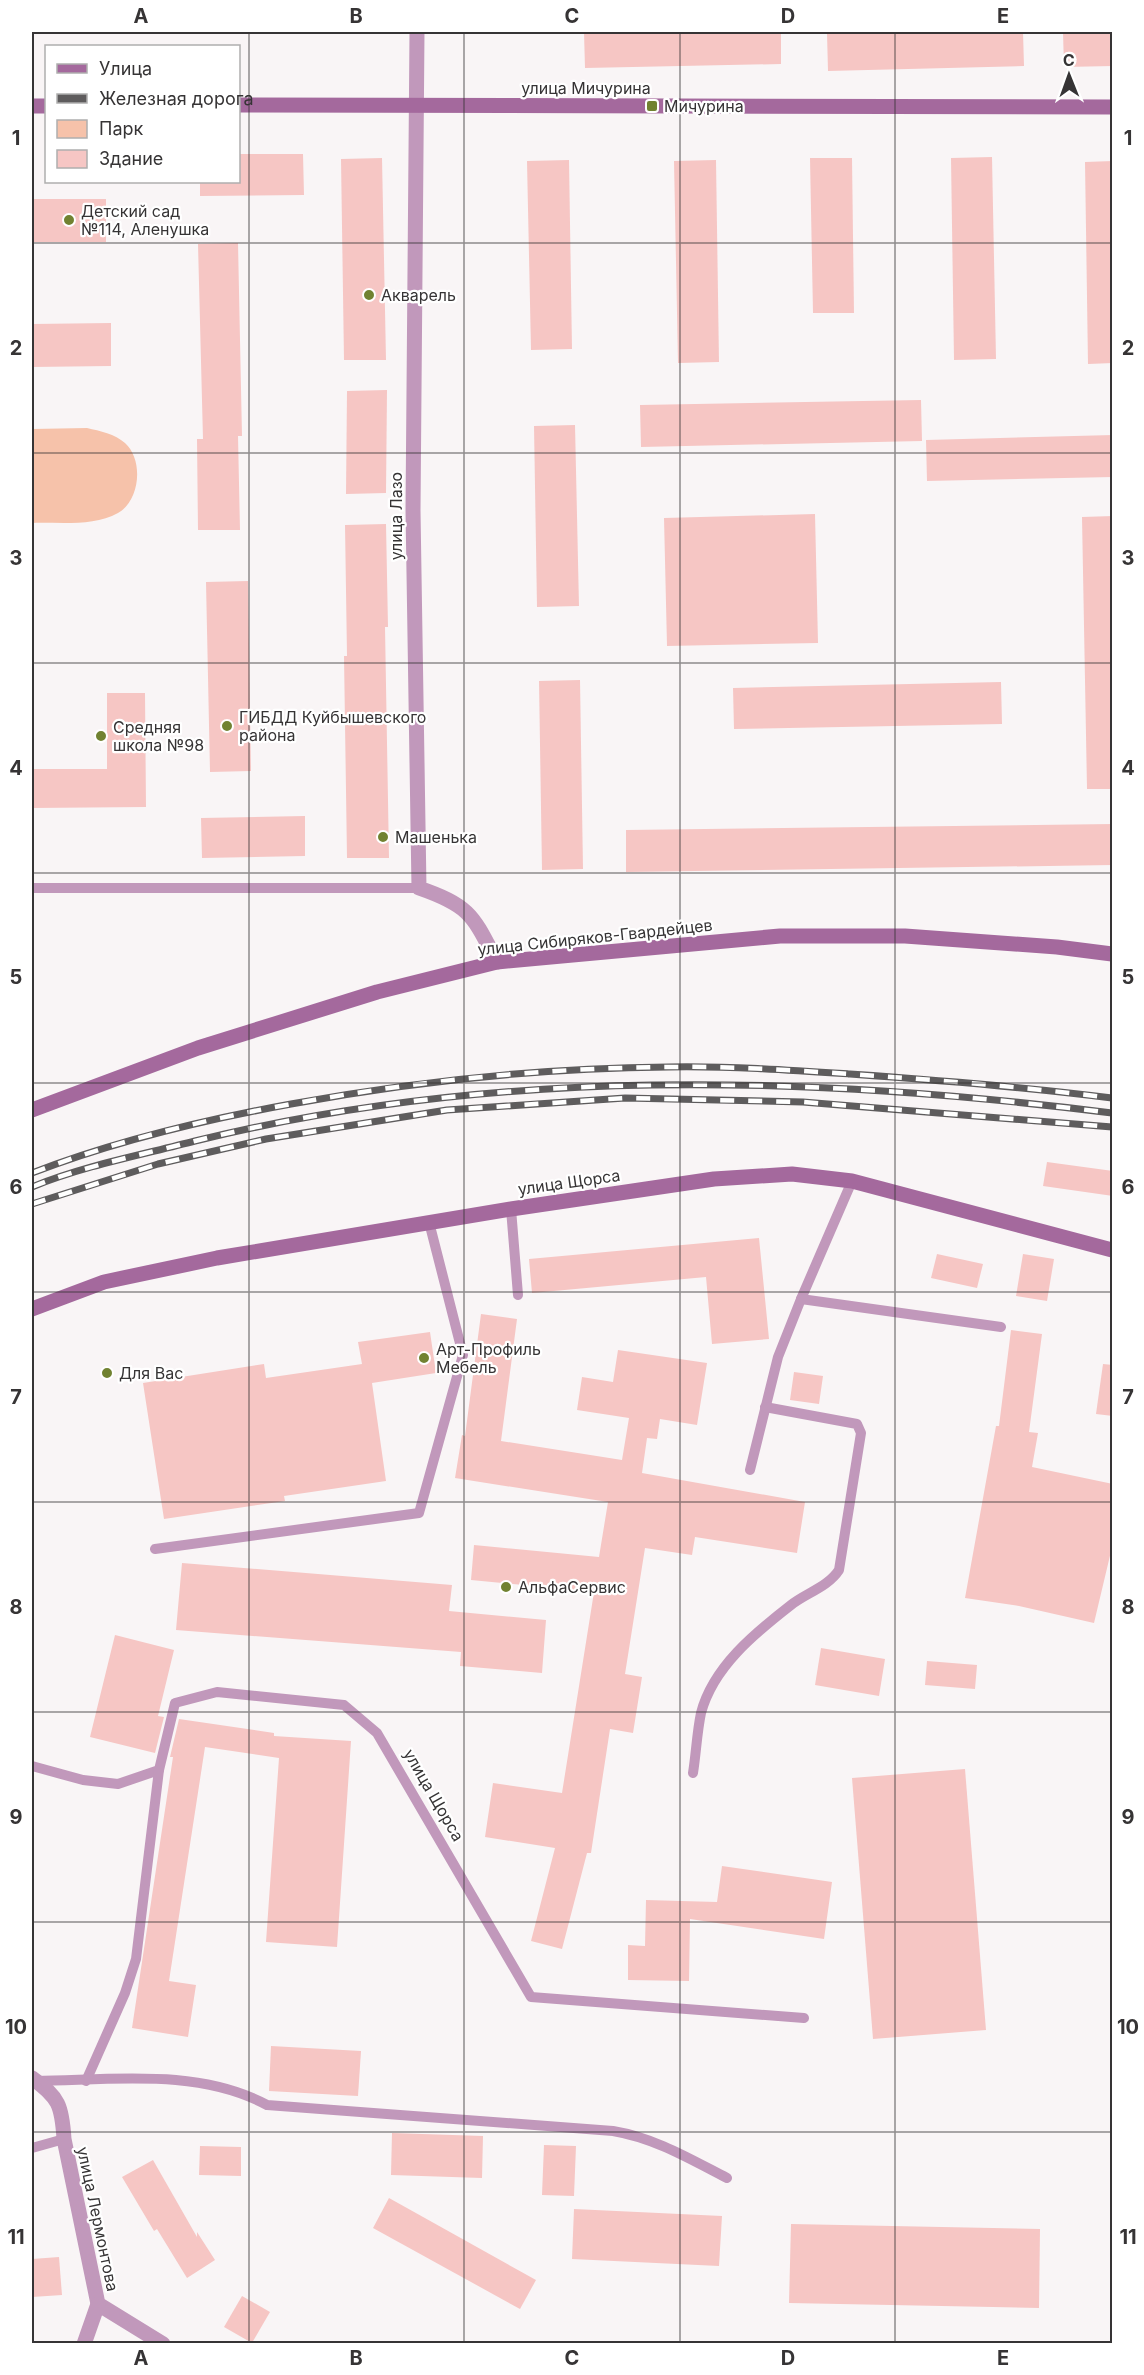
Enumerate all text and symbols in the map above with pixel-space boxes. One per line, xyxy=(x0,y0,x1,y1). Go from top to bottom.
text: A xyxy=(134,4,149,28)
text: B xyxy=(349,4,363,28)
text: C xyxy=(565,4,579,28)
text: D xyxy=(781,4,795,28)
text: E xyxy=(997,4,1009,28)
legend xyxy=(45,45,240,183)
north arrow xyxy=(1039,45,1099,105)
text: С xyxy=(1063,50,1075,70)
text: Улица xyxy=(99,58,152,79)
street label: улица Мичурина xyxy=(521,78,651,98)
text: Железная дорога xyxy=(99,88,254,109)
place label: Мичурина xyxy=(664,96,744,116)
marker: Мичурина xyxy=(645,99,659,113)
text: Парк xyxy=(99,118,144,139)
text: 1 xyxy=(12,126,20,150)
text: 1 xyxy=(1124,126,1132,150)
text: Здание xyxy=(99,148,163,169)
place label: Детский сад №114, Аленушка xyxy=(81,201,209,239)
marker: Детский сад №114, Аленушка xyxy=(62,213,76,227)
place label: Акварель xyxy=(381,285,456,305)
marker: Акварель xyxy=(362,288,376,302)
text: 2 xyxy=(10,336,22,360)
text: 2 xyxy=(1122,336,1134,360)
street label: улица Лазо xyxy=(386,472,406,560)
text: 3 xyxy=(10,546,22,570)
text: 3 xyxy=(1122,546,1134,570)
place label: ГИБДД Куйбышевского района xyxy=(239,707,426,745)
place label: Средняя школа №98 xyxy=(113,717,204,755)
marker: ГИБДД Куйбышевского района xyxy=(220,719,234,733)
marker: Средняя школа №98 xyxy=(94,729,108,743)
text: 4 xyxy=(9,756,23,780)
text: 4 xyxy=(1121,756,1135,780)
place label: Машенька xyxy=(395,827,477,847)
marker: Машенька xyxy=(376,830,390,844)
street label: улица Сибиряков-Гвардейцев xyxy=(477,915,713,959)
text: 5 xyxy=(10,965,22,989)
text: 5 xyxy=(1122,965,1134,989)
street label: улица Щорса xyxy=(517,1165,621,1199)
text: 6 xyxy=(10,1175,23,1199)
text: 6 xyxy=(1122,1175,1135,1199)
place label: Арт-Профиль Мебель xyxy=(436,1339,541,1377)
marker: Арт-Профиль Мебель xyxy=(417,1351,431,1365)
place label: Для Вас xyxy=(119,1363,183,1383)
marker: Для Вас xyxy=(100,1366,114,1380)
text: 7 xyxy=(10,1385,22,1409)
text: 7 xyxy=(1122,1385,1134,1409)
place label: АльфаСервис xyxy=(518,1577,626,1597)
marker: АльфаСервис xyxy=(499,1580,513,1594)
text: 8 xyxy=(9,1595,23,1619)
text: 8 xyxy=(1121,1595,1135,1619)
street label: улица Щорса xyxy=(400,1745,468,1845)
text: 9 xyxy=(10,1805,23,1829)
text: 9 xyxy=(1122,1805,1135,1829)
text: 10 xyxy=(5,2015,27,2039)
text: 10 xyxy=(1117,2015,1139,2039)
street label: улица Лермонтова xyxy=(73,2145,123,2293)
text: 11 xyxy=(7,2225,25,2249)
text: 11 xyxy=(1119,2225,1137,2249)
text: A xyxy=(134,2346,149,2370)
text: B xyxy=(349,2346,363,2370)
text: C xyxy=(565,2346,579,2370)
text: D xyxy=(781,2346,795,2370)
text: E xyxy=(997,2346,1009,2370)

